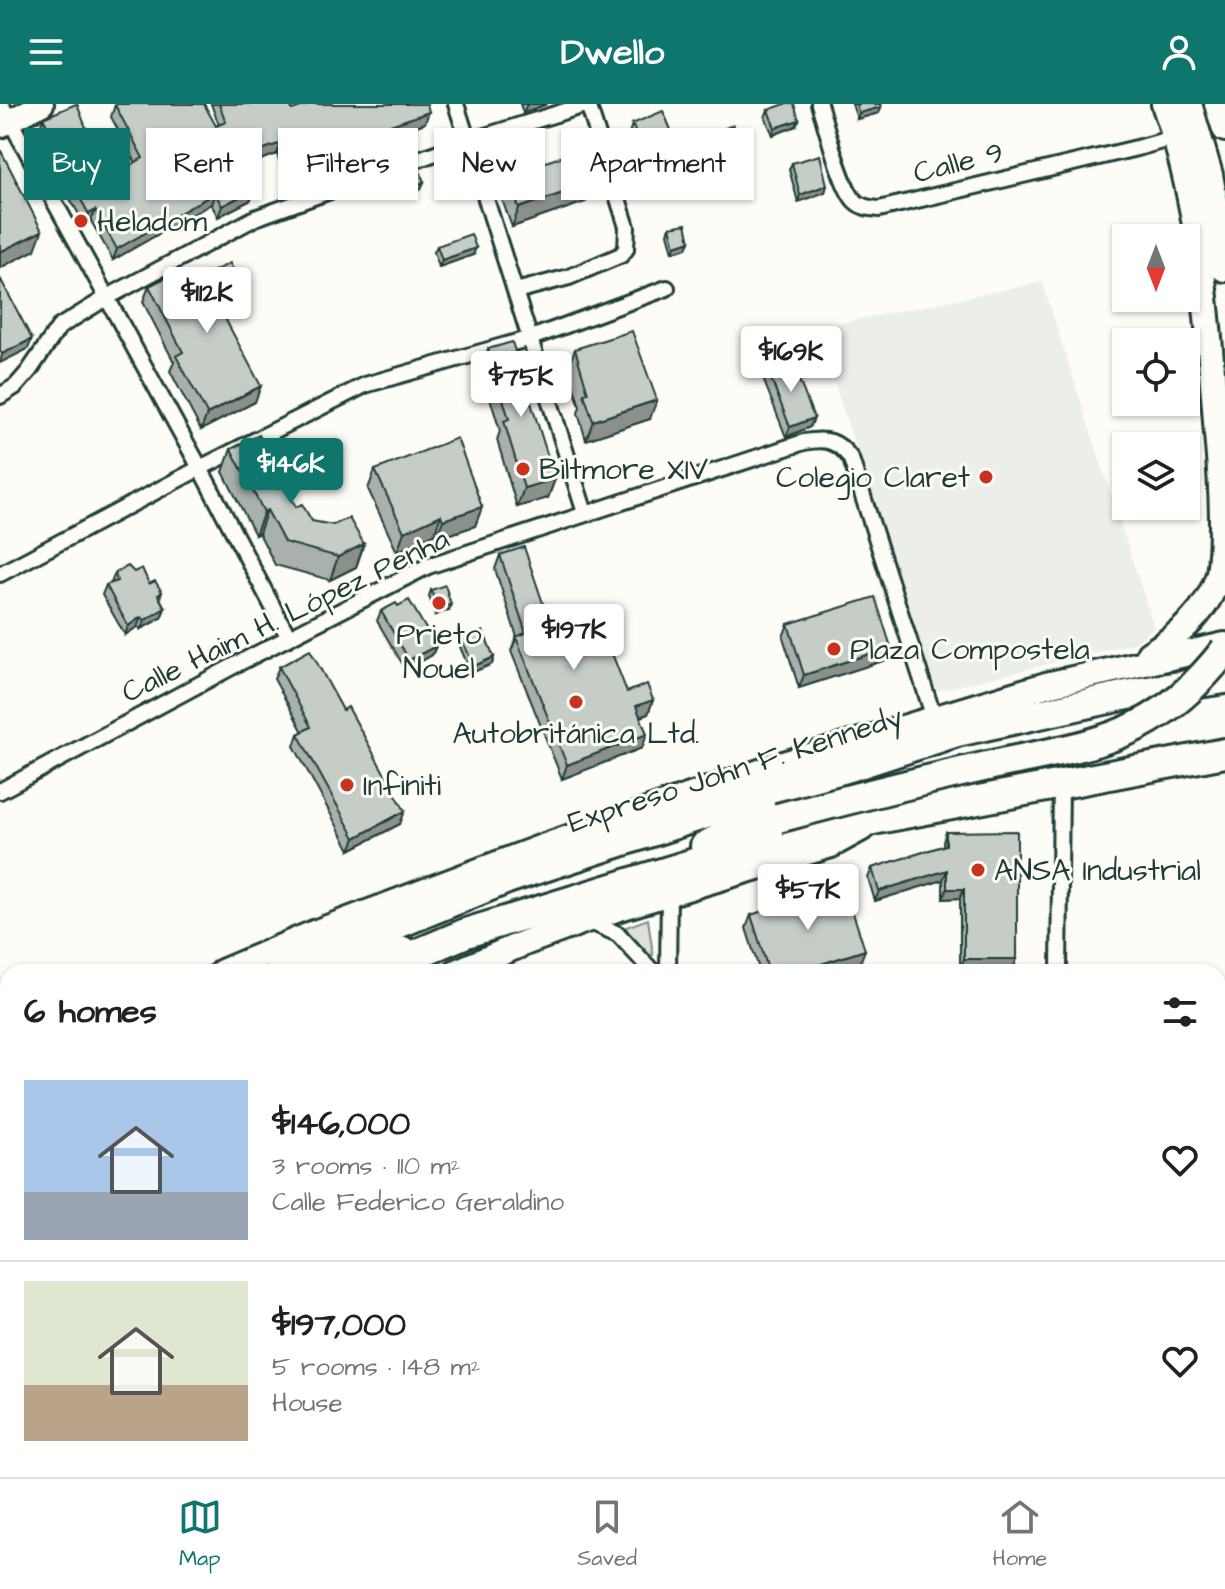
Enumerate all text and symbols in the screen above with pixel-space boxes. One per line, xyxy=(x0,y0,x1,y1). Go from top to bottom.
text: Dwello xyxy=(561,27,664,78)
icon: menu xyxy=(24,30,68,74)
icon: person xyxy=(1157,30,1201,74)
chip: Buy xyxy=(24,128,130,200)
chip: Rent xyxy=(146,128,262,200)
chip: Filters xyxy=(278,128,418,200)
chip: New xyxy=(434,128,545,200)
chip: Apartment xyxy=(561,128,754,200)
street label: Calle 9 xyxy=(909,132,1008,194)
place label: Heladom xyxy=(97,201,208,243)
marker: Heladom xyxy=(72,212,90,230)
north arrow xyxy=(1112,224,1200,312)
map controls xyxy=(1112,224,1200,520)
pin: $112K xyxy=(151,267,263,335)
text: $112K xyxy=(181,275,233,311)
pin: $169K xyxy=(735,326,847,394)
button: locate xyxy=(1112,328,1200,416)
text: $169K xyxy=(759,334,823,370)
pin: $75K xyxy=(474,351,568,419)
text: $75K xyxy=(489,359,553,395)
button: layers xyxy=(1112,432,1200,520)
pin: $146K xyxy=(235,438,347,506)
text: $146K xyxy=(257,446,325,482)
place label: Biltmore XIV xyxy=(539,449,708,491)
place label: Colegio Claret xyxy=(776,457,970,500)
marker: Biltmore XIV xyxy=(514,460,532,478)
marker: Colegio Claret xyxy=(977,468,995,486)
street label: Calle Haim H. López Penha xyxy=(115,518,456,714)
marker: Prieto Nouel xyxy=(430,594,448,612)
pin: $197K xyxy=(518,604,630,672)
text: $197K xyxy=(542,612,606,648)
place label: Prieto Nouel xyxy=(396,614,482,690)
place label: Plaza Compostela xyxy=(850,629,1090,671)
marker: Plaza Compostela xyxy=(825,640,843,658)
marker: Autobritánica Ltd. xyxy=(567,693,585,711)
street label: Expreso John F. Kennedy xyxy=(563,696,908,845)
place label: Autobritánica Ltd. xyxy=(452,713,700,755)
place label: Infiniti xyxy=(363,765,442,807)
marker: Infiniti xyxy=(338,776,356,794)
place label: ANSA Industrial xyxy=(994,850,1201,892)
marker: ANSA Industrial xyxy=(969,861,987,879)
pin: $57K xyxy=(761,864,855,932)
text: $57K xyxy=(776,872,840,908)
text: 6 homes xyxy=(24,988,157,1036)
icon: filters xyxy=(1158,990,1202,1034)
text: $146,000 xyxy=(272,1100,410,1148)
icon: home xyxy=(88,1112,184,1208)
icon: heart xyxy=(1158,1138,1202,1182)
text: 3 rooms · 110 m² xyxy=(272,1148,460,1184)
text: Calle Federico Geraldino xyxy=(272,1184,564,1220)
text: $197,000 xyxy=(272,1301,406,1349)
icon: home xyxy=(88,1313,184,1409)
icon: heart xyxy=(1158,1339,1202,1383)
text: 5 rooms · 148 m² xyxy=(272,1349,480,1385)
text: House xyxy=(272,1385,343,1421)
tab: Map xyxy=(178,1495,222,1574)
tab: Saved xyxy=(577,1495,637,1574)
tab: Home xyxy=(993,1495,1047,1574)

